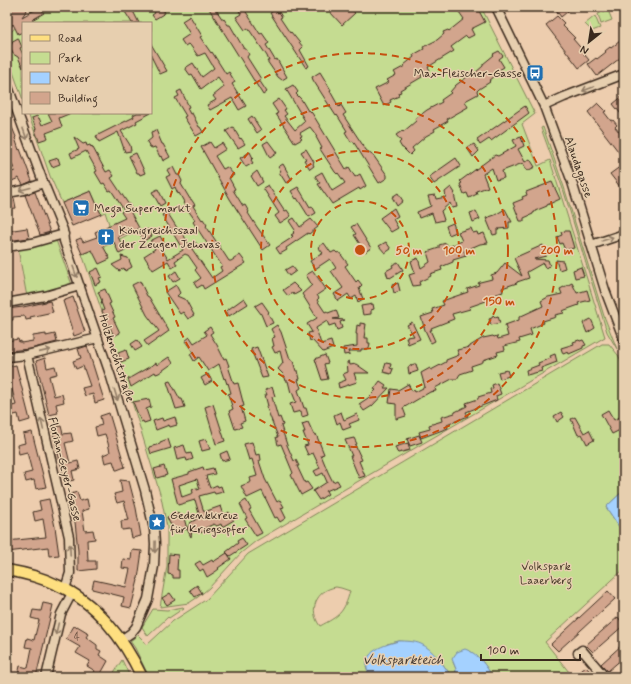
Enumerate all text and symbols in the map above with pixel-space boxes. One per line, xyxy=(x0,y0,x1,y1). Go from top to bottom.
legend xyxy=(22,22,152,114)
north arrow xyxy=(569,22,609,62)
text: Road xyxy=(58,31,82,47)
text: N xyxy=(578,42,591,58)
text: Park xyxy=(58,51,82,67)
bus stop icon: Max-Fleischer-Gasse xyxy=(525,63,545,83)
place label: Max-Fleischer-Gasse xyxy=(414,66,522,82)
text: Water xyxy=(58,71,90,87)
one-way arrow xyxy=(581,86,594,93)
text: Building xyxy=(58,91,98,108)
one-way arrow xyxy=(22,128,30,140)
street label: Alaudagasse xyxy=(560,135,596,200)
one-way arrow xyxy=(19,186,32,193)
supermarket icon: Mega Supermarkt xyxy=(71,198,91,218)
place label: Mega Supermarkt xyxy=(94,201,191,218)
place label: Königreichssaal der Zeugen Jehovas xyxy=(119,223,220,253)
church icon: Königreichssaal der Zeugen Jehovas xyxy=(96,227,116,247)
one-way arrow xyxy=(601,235,614,242)
centre of rings xyxy=(353,243,367,257)
text: 50 m xyxy=(396,243,423,259)
text: 100 m xyxy=(443,243,476,259)
text: 200 m xyxy=(541,243,574,259)
one-way arrow xyxy=(71,265,79,277)
text: 150 m xyxy=(483,294,515,310)
street label: Holzknechtstraße xyxy=(94,312,138,404)
one-way arrow xyxy=(39,346,52,354)
one-way arrow xyxy=(113,388,120,401)
street label: Florian-Geyer-Gasse xyxy=(43,415,85,523)
one-way arrow xyxy=(37,418,45,431)
place label: Gedenkkreuz für Kriegsopfer xyxy=(170,508,247,538)
place icon: Gedenkkreuz für Kriegsopfer xyxy=(147,512,167,532)
one-way arrow xyxy=(151,540,159,553)
one-way arrow xyxy=(66,544,74,557)
park label: Volkspark Laaerberg xyxy=(520,559,573,590)
one-way arrow xyxy=(53,622,61,635)
house number: 4 xyxy=(74,631,80,644)
scale bar xyxy=(481,636,580,662)
text: 100 m xyxy=(487,643,519,659)
water label: Volksparkteich xyxy=(363,652,443,669)

